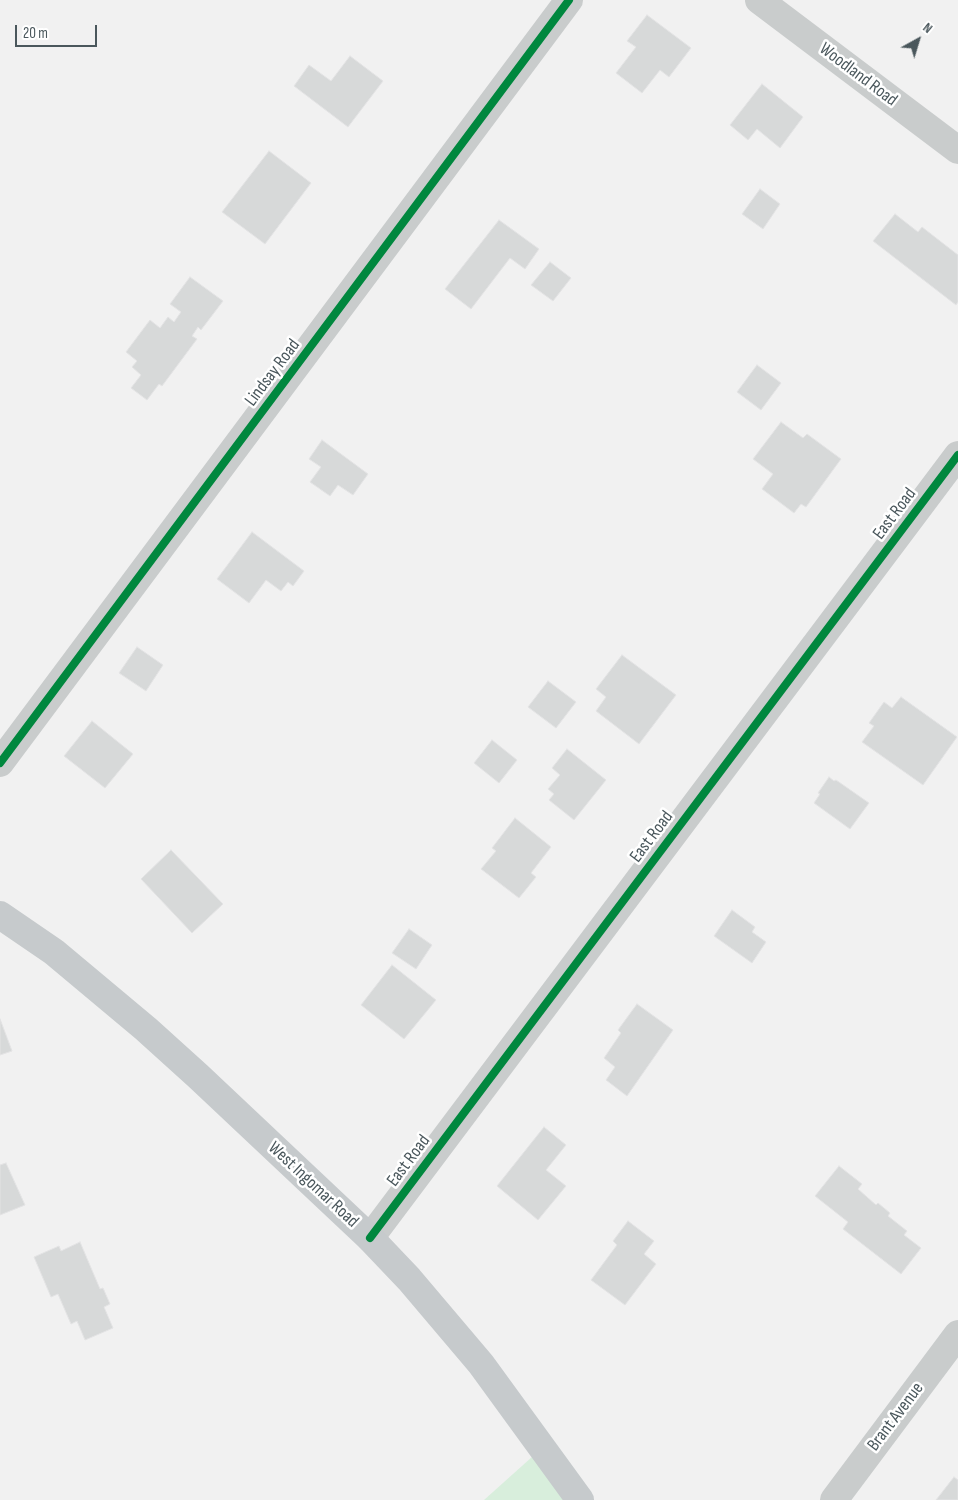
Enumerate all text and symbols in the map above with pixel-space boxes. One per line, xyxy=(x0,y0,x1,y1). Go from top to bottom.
scale bar xyxy=(18,15,100,47)
north arrow xyxy=(893,15,943,65)
text: N xyxy=(919,19,936,37)
text: 20 m xyxy=(23,24,48,43)
street label: Woodland Road xyxy=(815,39,901,111)
street label: Lindsay Road xyxy=(241,335,305,411)
street label: East Road xyxy=(869,484,921,544)
street label: East Road xyxy=(626,807,678,867)
street label: East Road xyxy=(383,1131,435,1191)
street label: West Ingomar Road xyxy=(263,1138,363,1232)
street label: Brant Avenue xyxy=(863,1379,929,1455)

